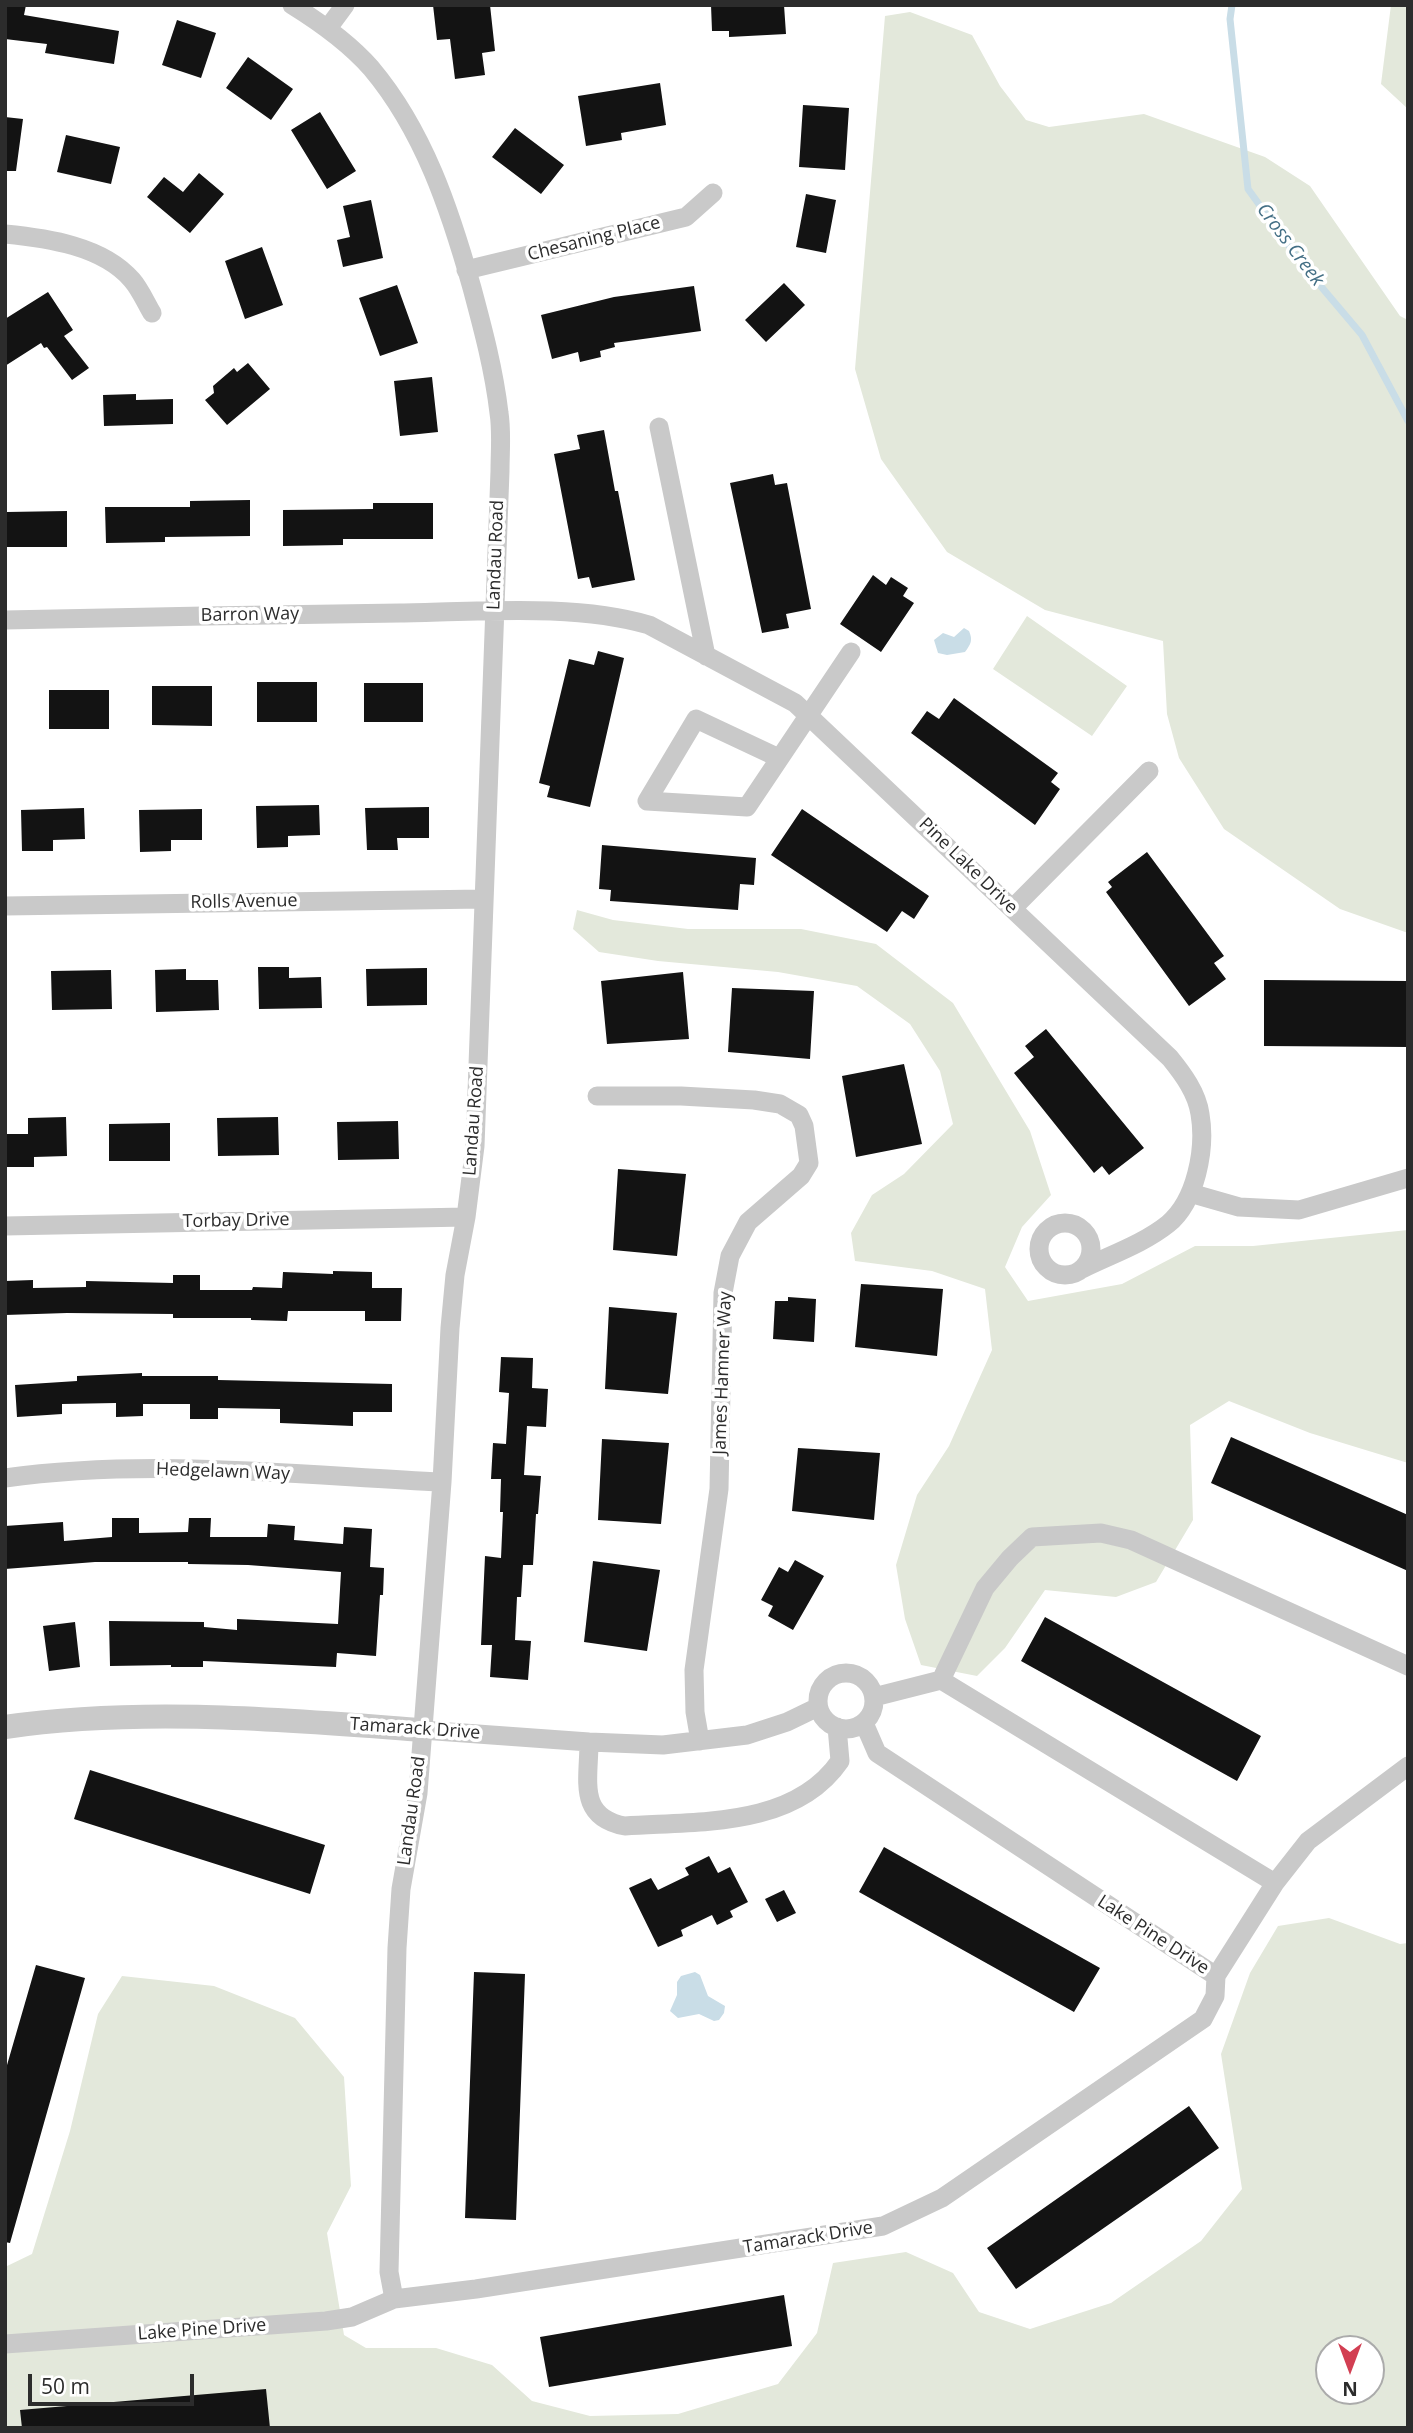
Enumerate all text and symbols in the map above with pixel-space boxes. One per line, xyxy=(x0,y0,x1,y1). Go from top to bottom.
water label: Cross Creek xyxy=(1252,199,1328,291)
street label: Chesaning Place xyxy=(525,212,663,266)
street label: Landau Road xyxy=(483,500,509,610)
street label: Barron Way xyxy=(201,603,299,627)
street label: Pine Lake Drive xyxy=(914,813,1022,919)
street label: Rolls Avenue xyxy=(190,890,298,914)
street label: Landau Road xyxy=(459,1065,489,1177)
street label: Torbay Drive xyxy=(182,1209,290,1233)
street label: James Hamner Way xyxy=(709,1291,737,1455)
street label: Hedgelawn Way xyxy=(156,1459,290,1485)
street label: Tamarack Drive xyxy=(349,1714,481,1744)
street label: Landau Road xyxy=(394,1755,430,1867)
street label: Lake Pine Drive xyxy=(1093,1891,1213,1979)
street label: Tamarack Drive xyxy=(742,2217,874,2259)
street label: Lake Pine Drive xyxy=(137,2315,267,2345)
north arrow xyxy=(1315,2335,1385,2405)
scale bar xyxy=(32,2360,198,2404)
text: 50 m xyxy=(41,2372,90,2400)
text: N xyxy=(1342,2376,1358,2402)

